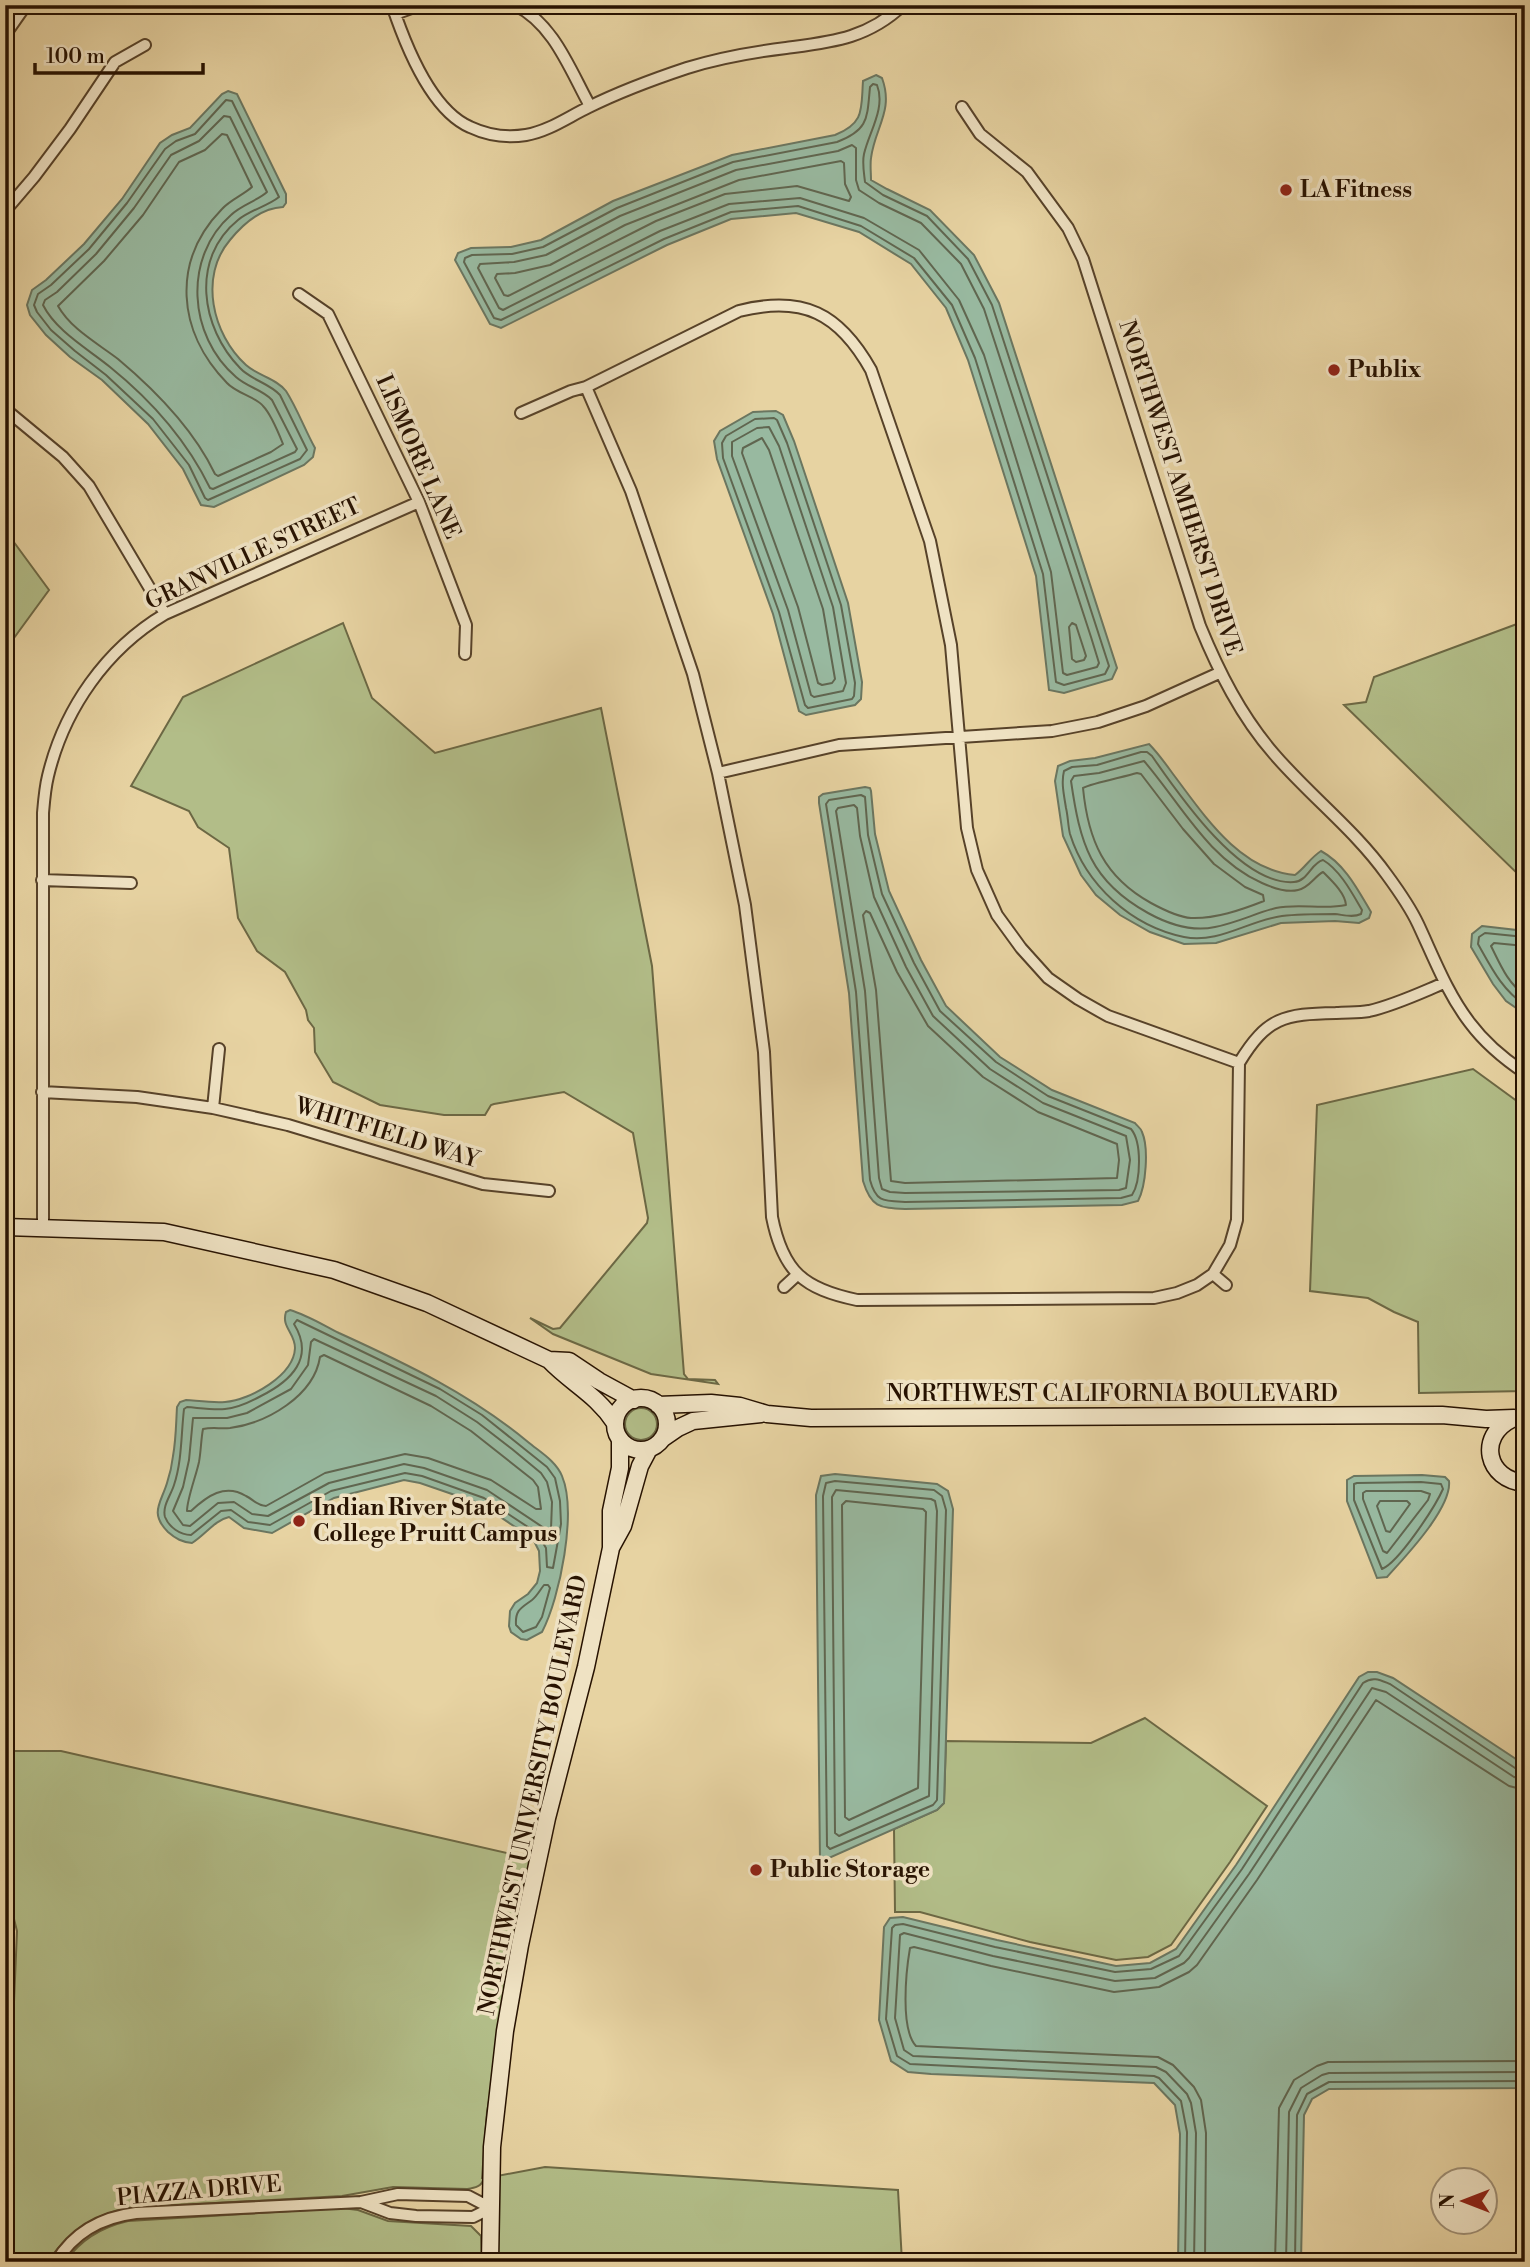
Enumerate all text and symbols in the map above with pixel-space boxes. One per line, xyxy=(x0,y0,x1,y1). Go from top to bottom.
scale bar xyxy=(35,32,203,76)
text: 100 m xyxy=(46,44,105,70)
place label: LA Fitness xyxy=(1300,176,1412,204)
marker: LA Fitness xyxy=(1278,182,1294,198)
street label: NORTHWEST AMHERST DRIVE xyxy=(1112,317,1248,659)
place label: Publix xyxy=(1348,356,1422,384)
marker: Publix xyxy=(1326,362,1342,378)
street label: LISMORE LANE xyxy=(369,371,467,543)
street label: GRANVILLE STREET xyxy=(141,492,365,616)
street label: WHITFIELD WAY xyxy=(291,1091,484,1175)
street label: NORTHWEST CALIFORNIA BOULEVARD xyxy=(886,1380,1338,1408)
place label: Indian River State College Pruitt Campus xyxy=(313,1494,558,1548)
marker: Indian River State College Pruitt Campus xyxy=(291,1513,307,1529)
street label: NORTHWEST UNIVERSITY BOULEVARD xyxy=(473,1572,593,2018)
place label: Public Storage xyxy=(770,1856,930,1884)
marker: Public Storage xyxy=(748,1862,764,1878)
north arrow xyxy=(1428,2166,1498,2236)
street label: PIAZZA DRIVE xyxy=(115,2170,283,2212)
text: N xyxy=(1436,2193,1460,2209)

